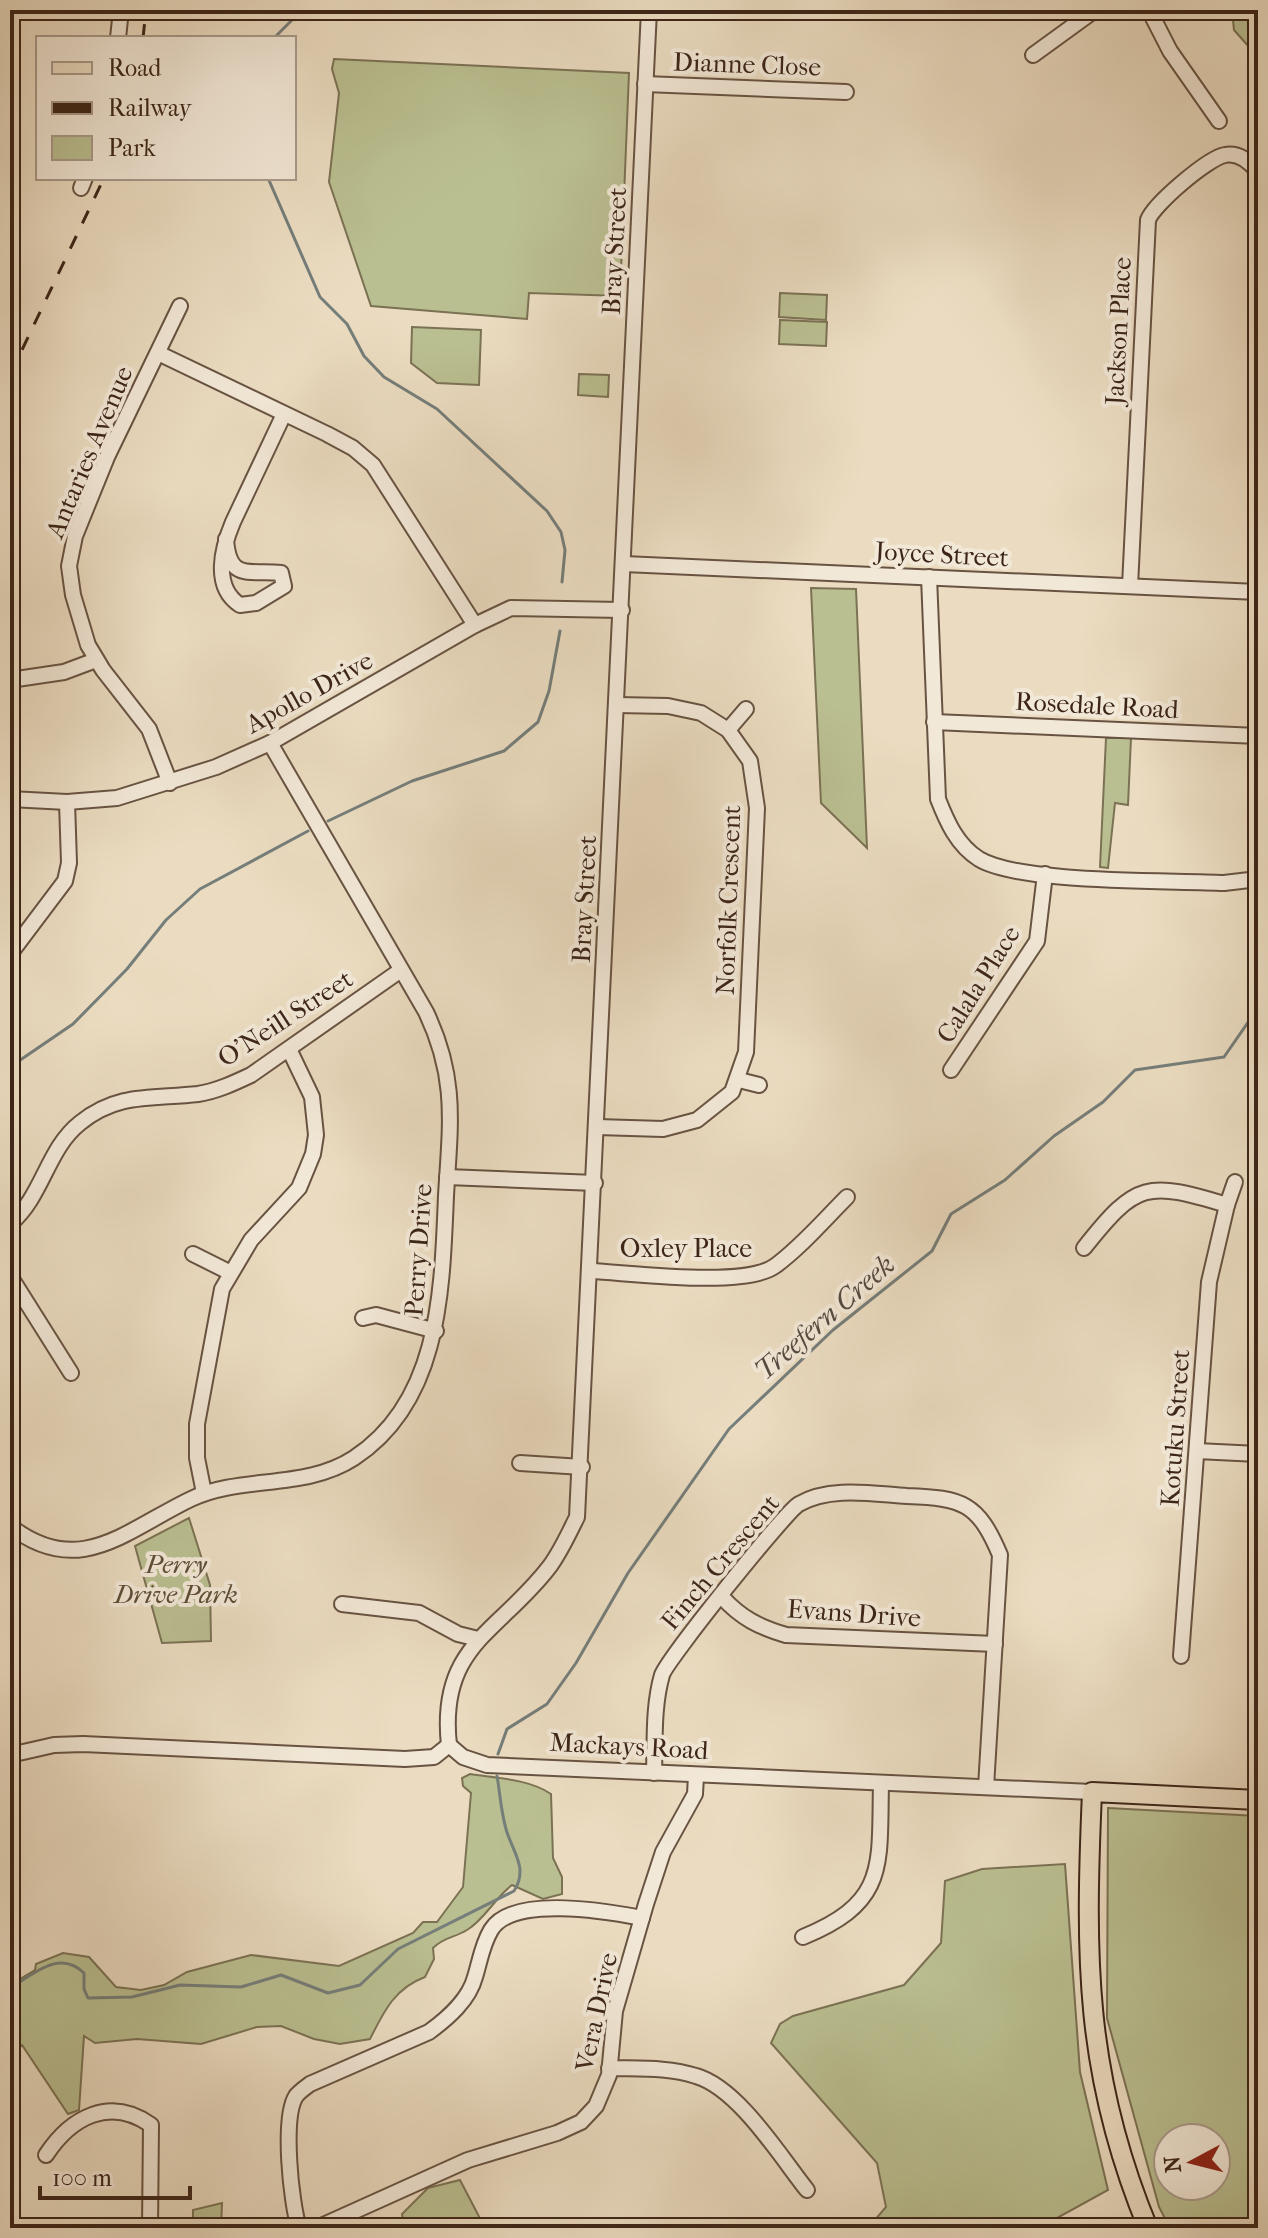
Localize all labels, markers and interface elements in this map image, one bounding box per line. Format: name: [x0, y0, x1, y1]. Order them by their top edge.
legend: [36, 36, 296, 180]
street label: Dianne Close: [672, 46, 822, 83]
text: Road: [108, 54, 162, 82]
text: Railway: [108, 94, 193, 122]
text: Park: [108, 134, 156, 162]
street label: Bray Street: [596, 186, 633, 316]
street label: Jackson Place: [1099, 256, 1138, 408]
street label: Antaries Avenue: [39, 362, 140, 544]
street label: Joyce Street: [872, 535, 1010, 574]
street label: Apollo Drive: [239, 645, 378, 741]
street label: Rosedale Road: [1014, 686, 1180, 725]
street label: Norfolk Crescent: [710, 804, 747, 995]
street label: Bray Street: [566, 834, 603, 964]
street label: Calala Place: [930, 920, 1027, 1049]
street label: O'Neill Street: [212, 963, 359, 1074]
street label: Perry Drive: [398, 1182, 439, 1317]
street label: Oxley Place: [620, 1233, 752, 1264]
water label: Treefern Creek: [748, 1248, 901, 1387]
street label: Kotuku Street: [1155, 1348, 1197, 1508]
street label: Finch Crescent: [655, 1488, 787, 1636]
park label: Perry Drive Park: [112, 1549, 238, 1610]
street label: Evans Drive: [786, 1593, 922, 1634]
street label: Mackays Road: [549, 1727, 710, 1766]
street label: Vera Drive: [569, 1950, 624, 2075]
north arrow: [1152, 2122, 1232, 2202]
scale bar: [40, 2150, 190, 2200]
text: N: [1159, 2154, 1187, 2174]
text: 100 m: [52, 2164, 112, 2192]

